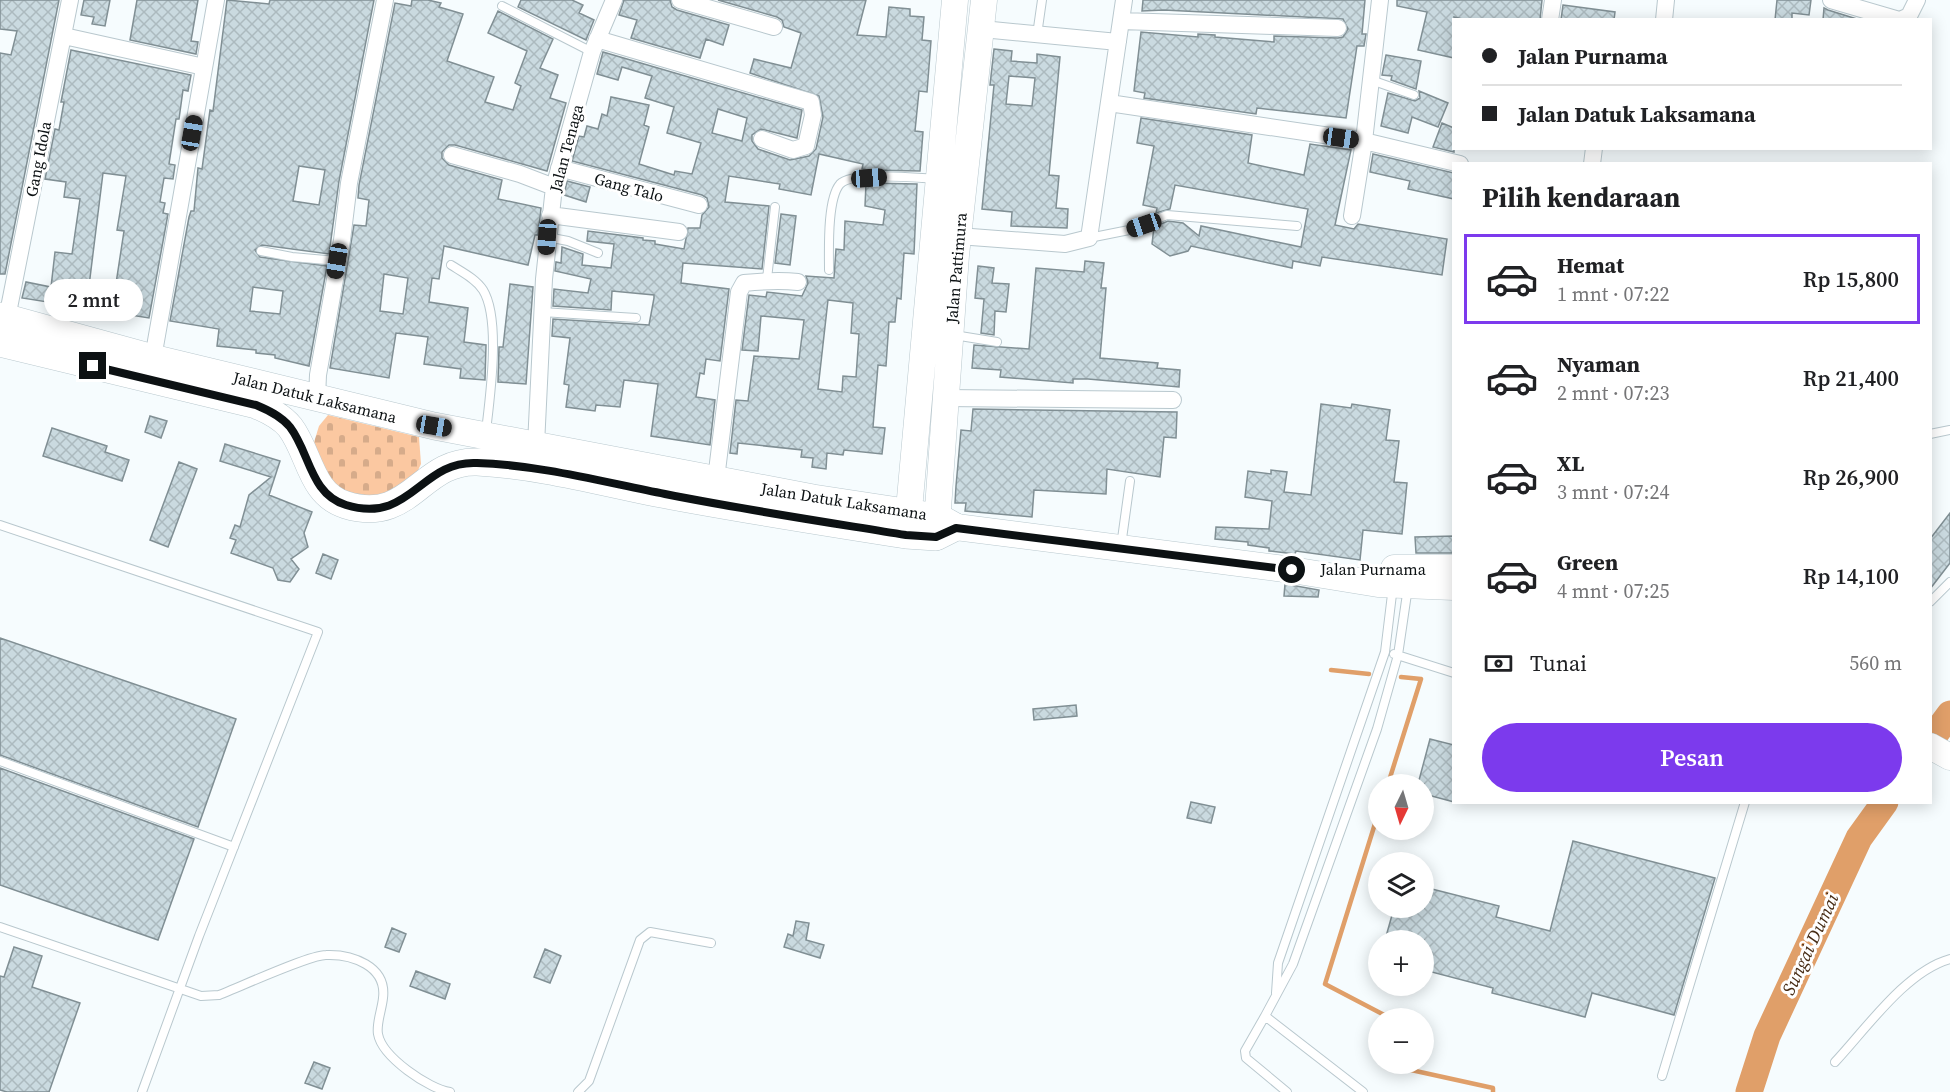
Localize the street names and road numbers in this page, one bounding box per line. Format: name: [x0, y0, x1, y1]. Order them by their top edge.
street label: Jalan Tenaga: [543, 101, 588, 195]
street label: Gang Idola: [20, 118, 56, 199]
street label: Gang Talo: [592, 167, 666, 207]
street label: Jalan Pattimura: [940, 211, 972, 325]
street label: Jalan Datuk Laksamana: [230, 366, 400, 428]
street label: Jalan Datuk Laksamana: [758, 477, 929, 525]
street label: Jalan Purnama: [1319, 558, 1427, 580]

